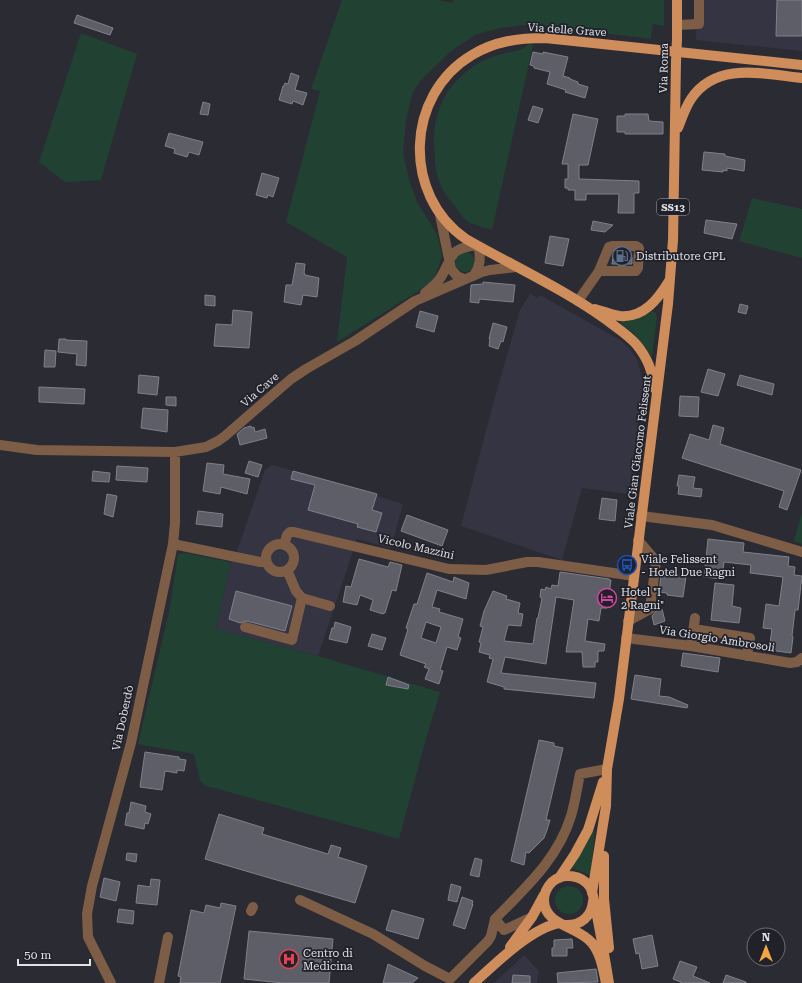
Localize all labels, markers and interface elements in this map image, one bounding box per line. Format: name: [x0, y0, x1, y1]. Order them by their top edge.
street label: Via delle Grave: [527, 21, 607, 39]
street label: Via Roma: [657, 43, 671, 93]
road number: SS13: [657, 199, 689, 215]
fuel station icon: Distributore GPL: [611, 245, 633, 267]
place label: Distributore GPL: [636, 250, 726, 263]
street label: Via Cave: [238, 370, 282, 410]
street label: Viale Gian Giacomo Felissent: [622, 375, 654, 529]
street label: Vicolo Mazzini: [377, 532, 456, 562]
place label: Viale Felissent - Hotel Due Ragni: [641, 553, 736, 579]
bus stop icon: Viale Felissent - Hotel Due Ragni: [616, 554, 638, 576]
place label: Hotel "I 2 Ragni": [621, 586, 664, 612]
hotel icon: Hotel "I 2 Ragni": [596, 587, 618, 609]
street label: Via Giorgio Ambrosoli: [658, 623, 776, 655]
street label: Via Doberdò: [110, 684, 136, 752]
north arrow: [746, 927, 786, 967]
text: N: [762, 931, 771, 944]
scale bar: [18, 941, 90, 967]
place label: Centro di Medicina: [303, 947, 353, 973]
text: 50 m: [24, 948, 51, 962]
hospital icon: Centro di Medicina: [278, 948, 300, 970]

